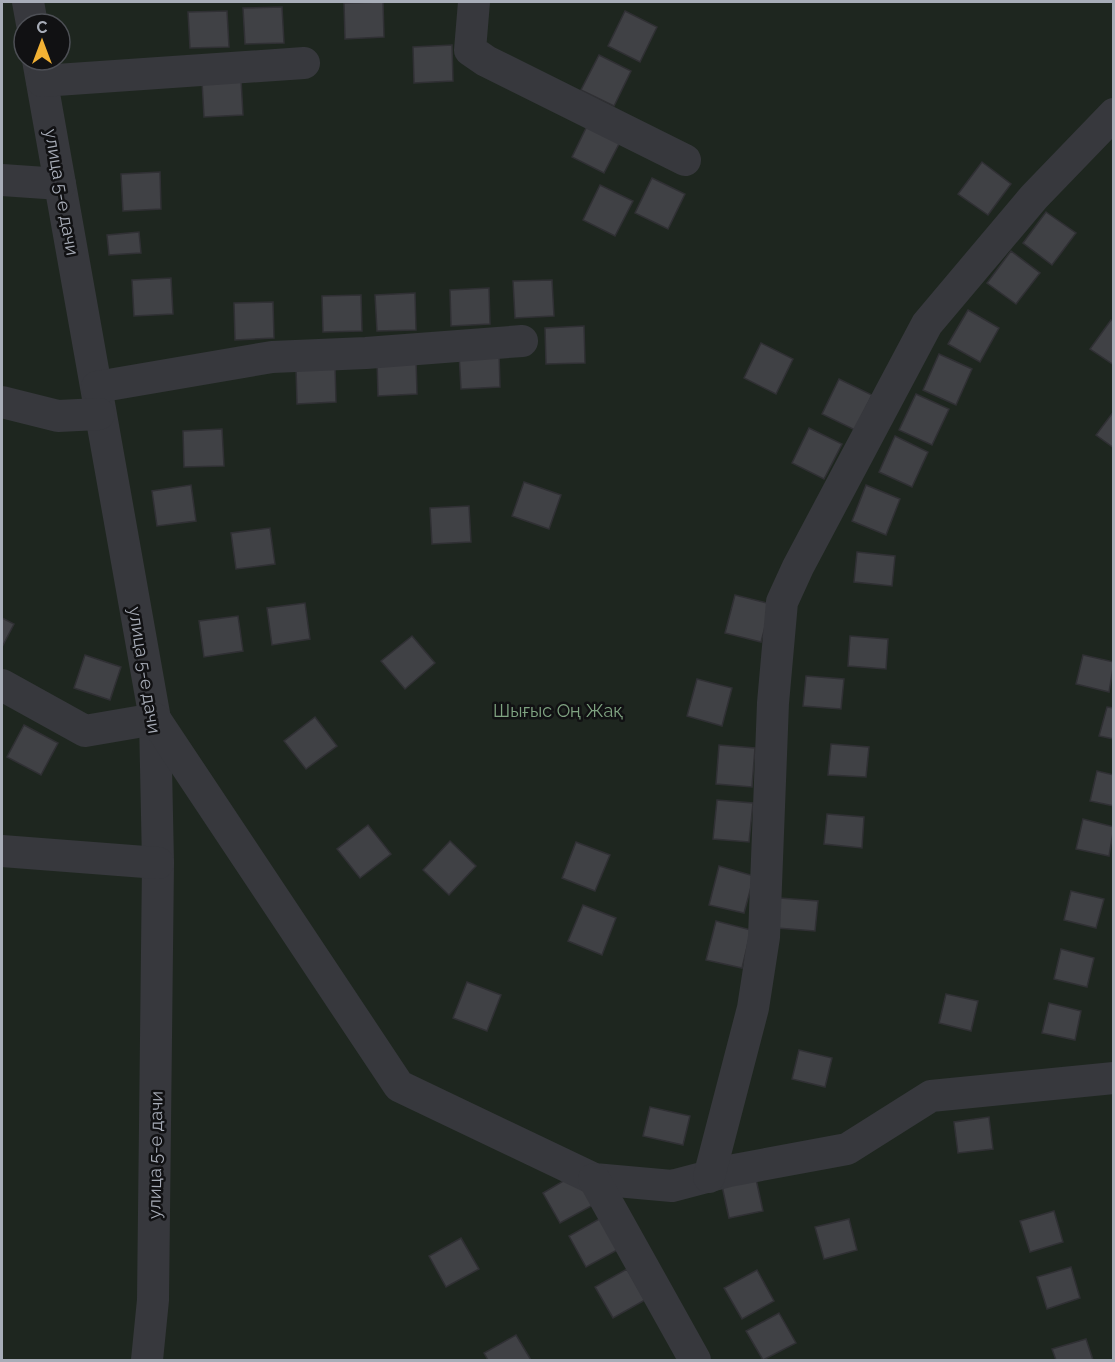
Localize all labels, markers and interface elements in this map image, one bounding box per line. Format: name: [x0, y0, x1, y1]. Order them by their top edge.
north arrow: [12, 12, 72, 72]
text: С: [37, 18, 48, 37]
street label: улица 5-е дачи: [41, 127, 83, 257]
street label: улица 5-е дачи: [125, 605, 165, 735]
park label: Шығыс Оң Жақ: [493, 700, 623, 721]
street label: улица 5-е дачи: [143, 1091, 167, 1219]

